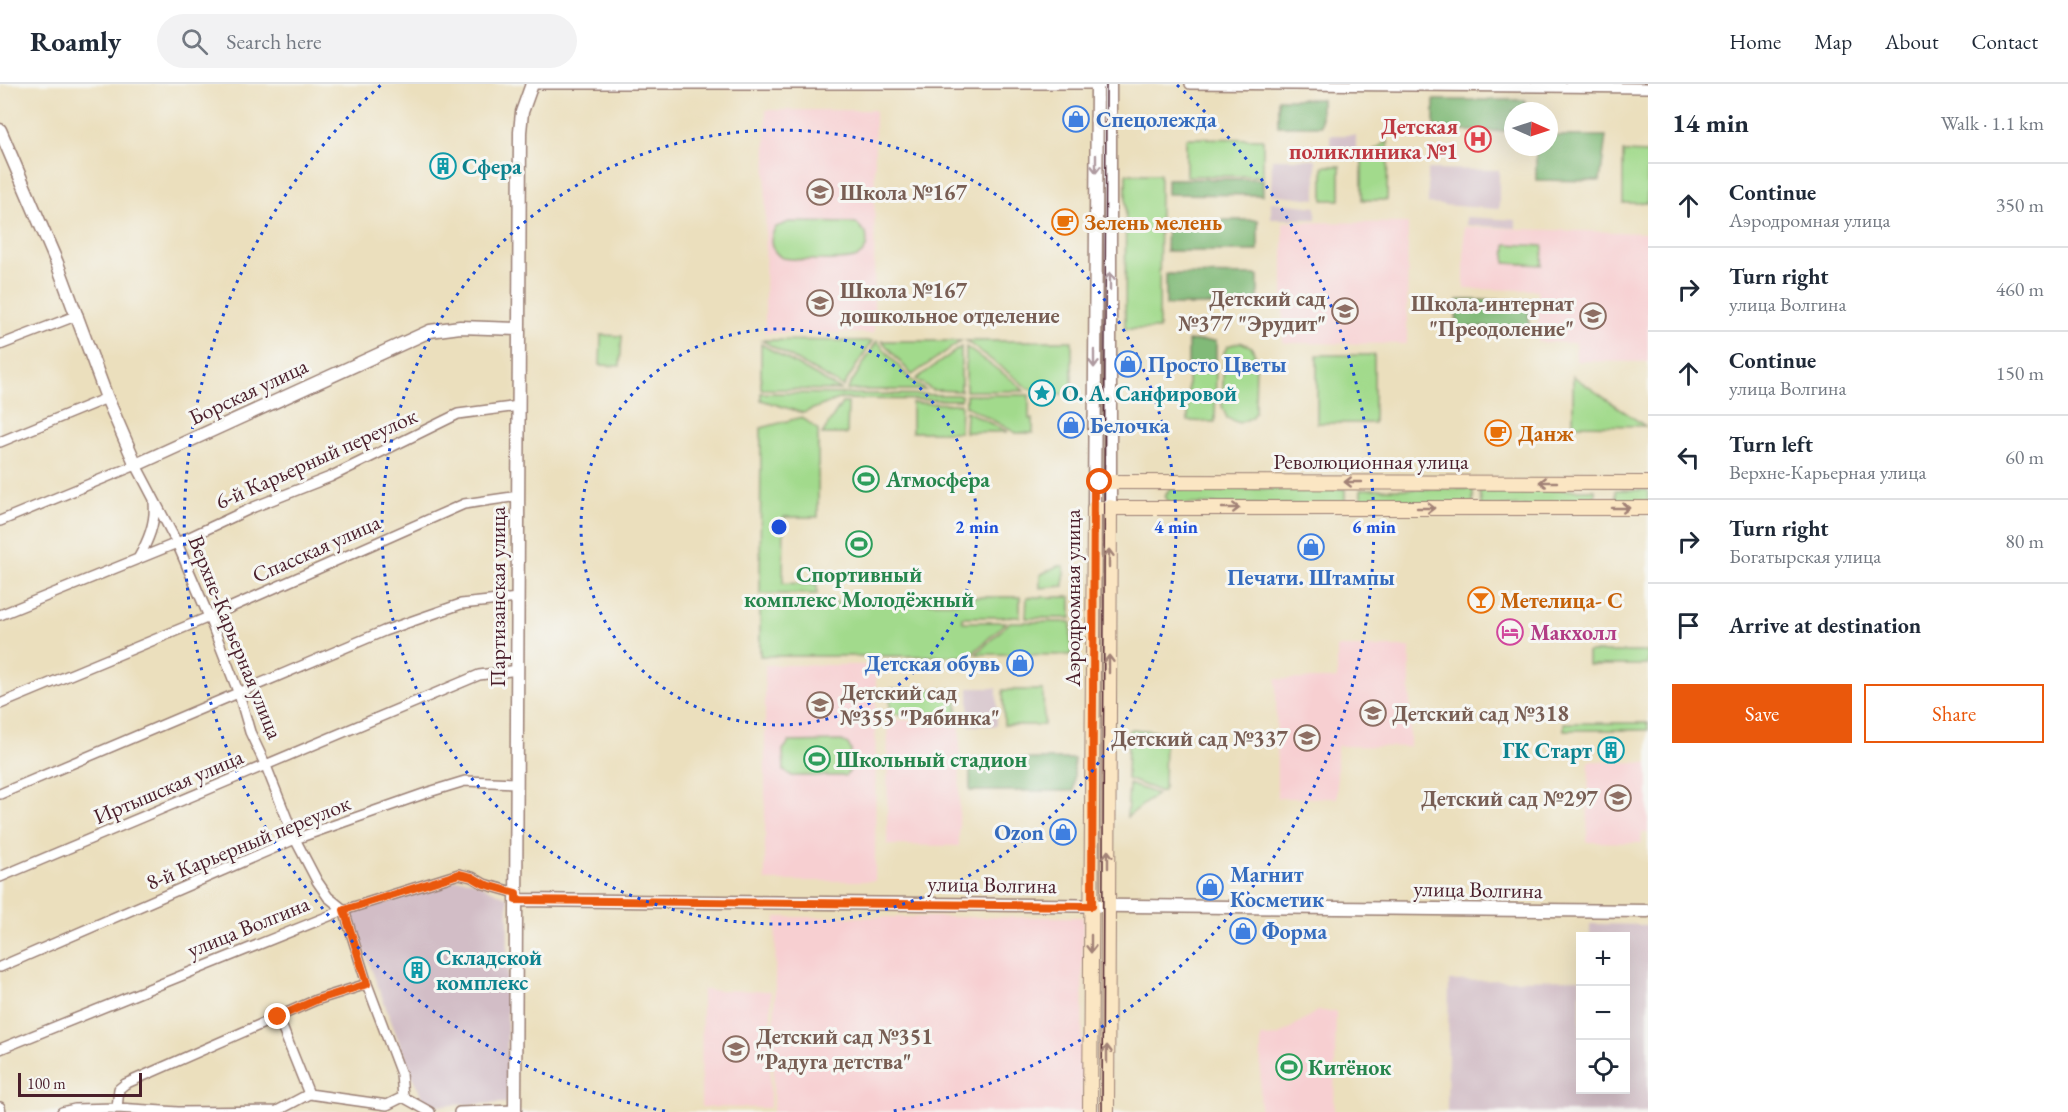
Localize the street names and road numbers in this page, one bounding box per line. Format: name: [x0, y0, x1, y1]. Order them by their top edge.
street label: Борская улица: [184, 351, 313, 432]
street label: 6-й Карьерный переулок: [211, 401, 422, 516]
street label: Революционная улица: [1273, 447, 1469, 476]
street label: Партизанская улица: [483, 506, 512, 687]
street label: Спасская улица: [248, 507, 385, 590]
street label: Аэродромная улица: [1058, 509, 1087, 688]
street label: Верхне-Карьерная улица: [181, 531, 290, 743]
street label: Иртышская улица: [89, 742, 248, 831]
street label: 8-й Карьерный переулок: [142, 788, 355, 897]
street label: улица Волгина: [927, 869, 1057, 900]
street label: улица Волгина: [1413, 874, 1543, 905]
street label: улица Волгина: [183, 889, 314, 964]

